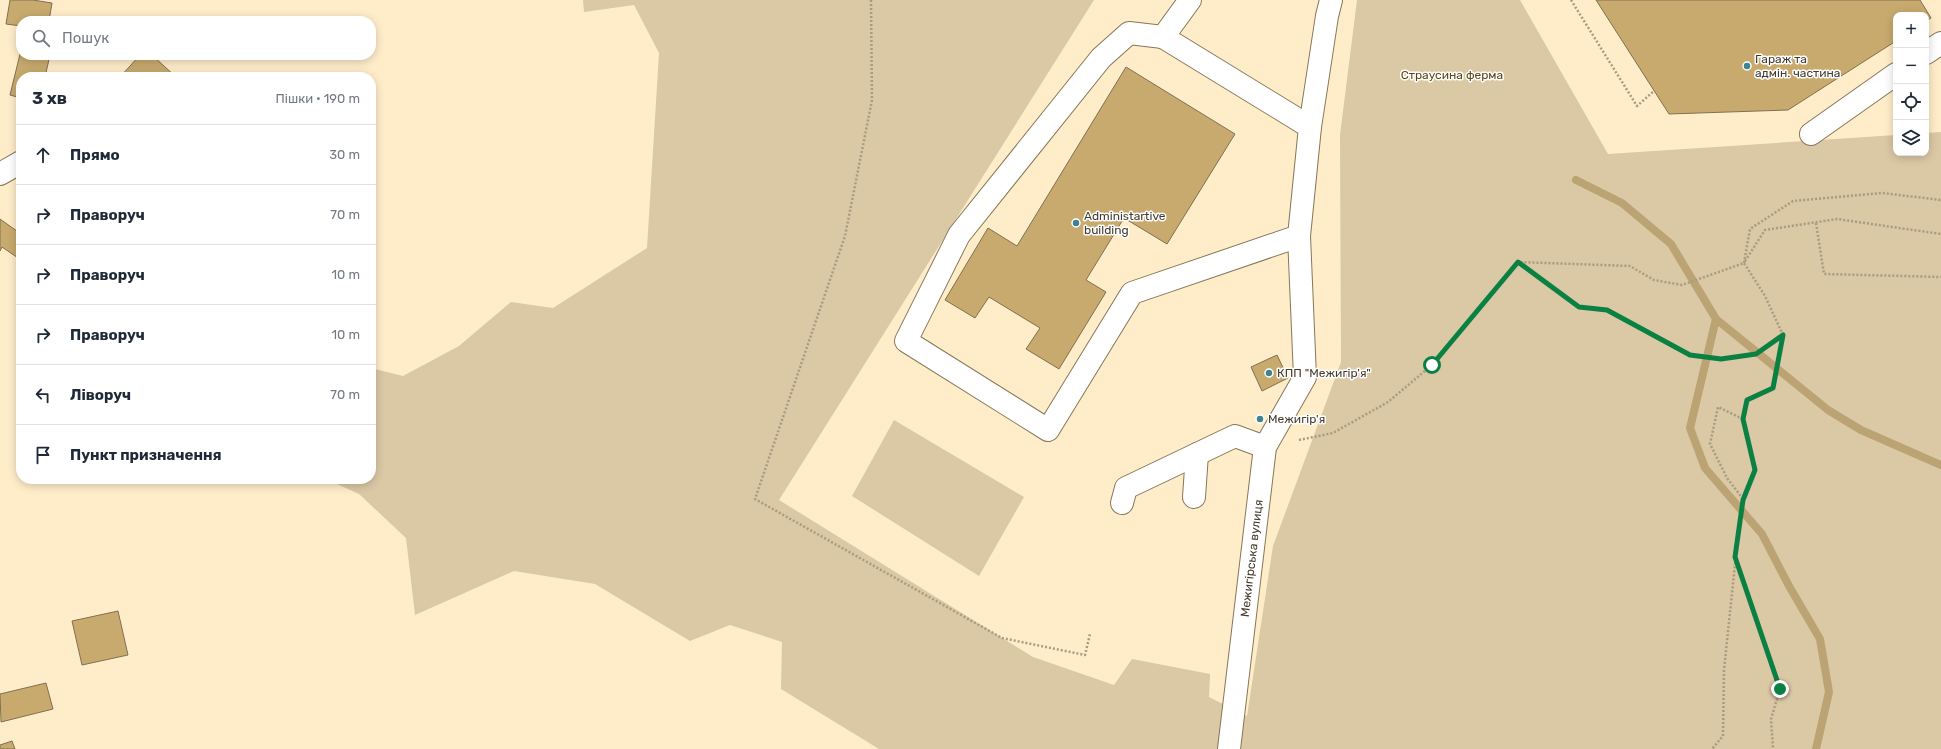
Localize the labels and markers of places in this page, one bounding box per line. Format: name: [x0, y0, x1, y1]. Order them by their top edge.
place label: Гараж та адмін. частина: [1755, 52, 1840, 80]
marker: Гараж та адмін. частина: [1742, 61, 1752, 71]
place label: Administartive building: [1084, 209, 1166, 237]
marker: Administartive building: [1071, 218, 1081, 228]
place label: КПП "Межигір'я": [1277, 366, 1371, 380]
marker: КПП "Межигір'я": [1264, 368, 1274, 378]
place label: Межигір'я: [1268, 412, 1325, 426]
marker: Межигір'я: [1255, 414, 1265, 424]

